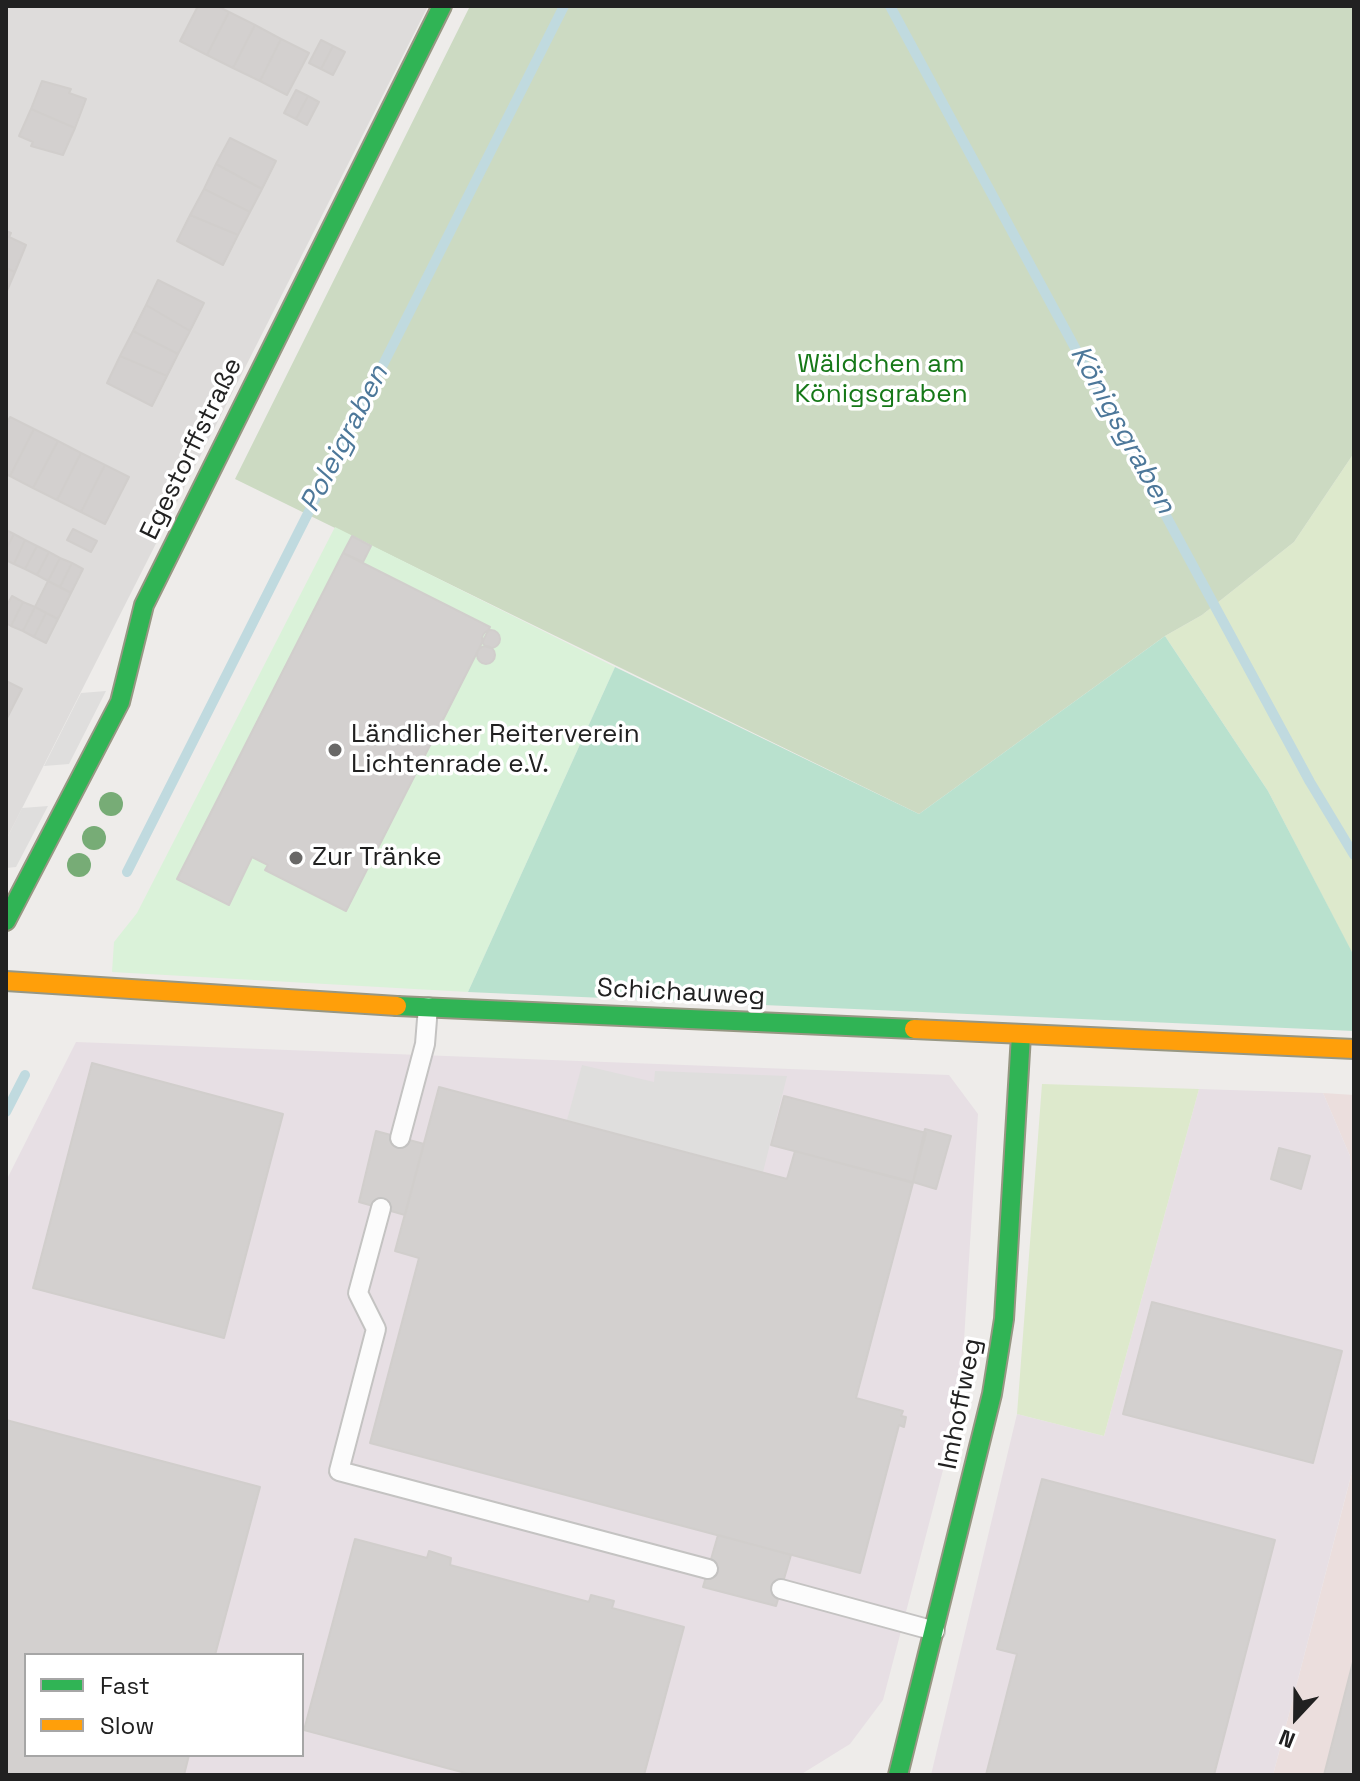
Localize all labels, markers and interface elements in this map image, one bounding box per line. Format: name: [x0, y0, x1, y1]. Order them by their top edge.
water label: Königsgraben: [1062, 340, 1182, 520]
park label: Wäldchen am Königsgraben: [794, 349, 968, 410]
street label: Egestorffstraße: [134, 353, 250, 545]
water label: Poleigraben: [294, 360, 396, 518]
place label: Ländlicher Reiterverein Lichtenrade e.V.: [351, 719, 640, 780]
marker: Ländlicher Reiterverein Lichtenrade e.V.: [326, 741, 344, 759]
place label: Zur Tränke: [312, 842, 442, 874]
marker: Zur Tränke: [287, 849, 305, 867]
street label: Schichauweg: [596, 973, 766, 1013]
street label: Imhoffweg: [933, 1336, 989, 1472]
legend: [24, 1653, 304, 1757]
text: Fast: [100, 1670, 150, 1701]
north arrow: [1256, 1677, 1336, 1757]
text: Slow: [100, 1710, 154, 1741]
text: N: [1275, 1724, 1299, 1755]

